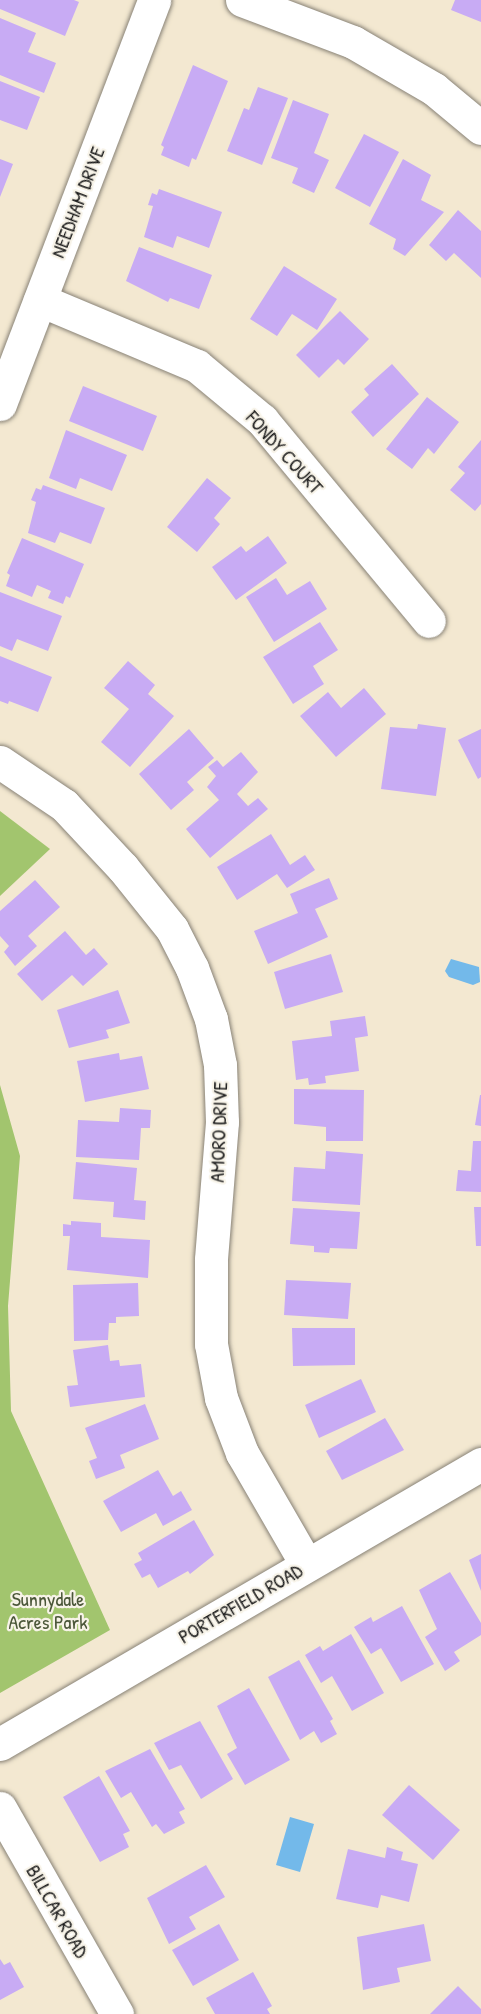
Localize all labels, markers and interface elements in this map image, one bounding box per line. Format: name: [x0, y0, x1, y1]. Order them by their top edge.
street label: NEEDHAM DRIVE: [45, 143, 109, 261]
street label: FONDY COURT: [241, 405, 329, 499]
street label: AMORO DRIVE: [204, 1081, 232, 1183]
street label: PORTERFIELD ROAD: [174, 1558, 306, 1648]
park label: Sunnydale Acres Park: [9, 1587, 87, 1634]
street label: BILLCAR ROAD: [22, 1860, 94, 1962]

